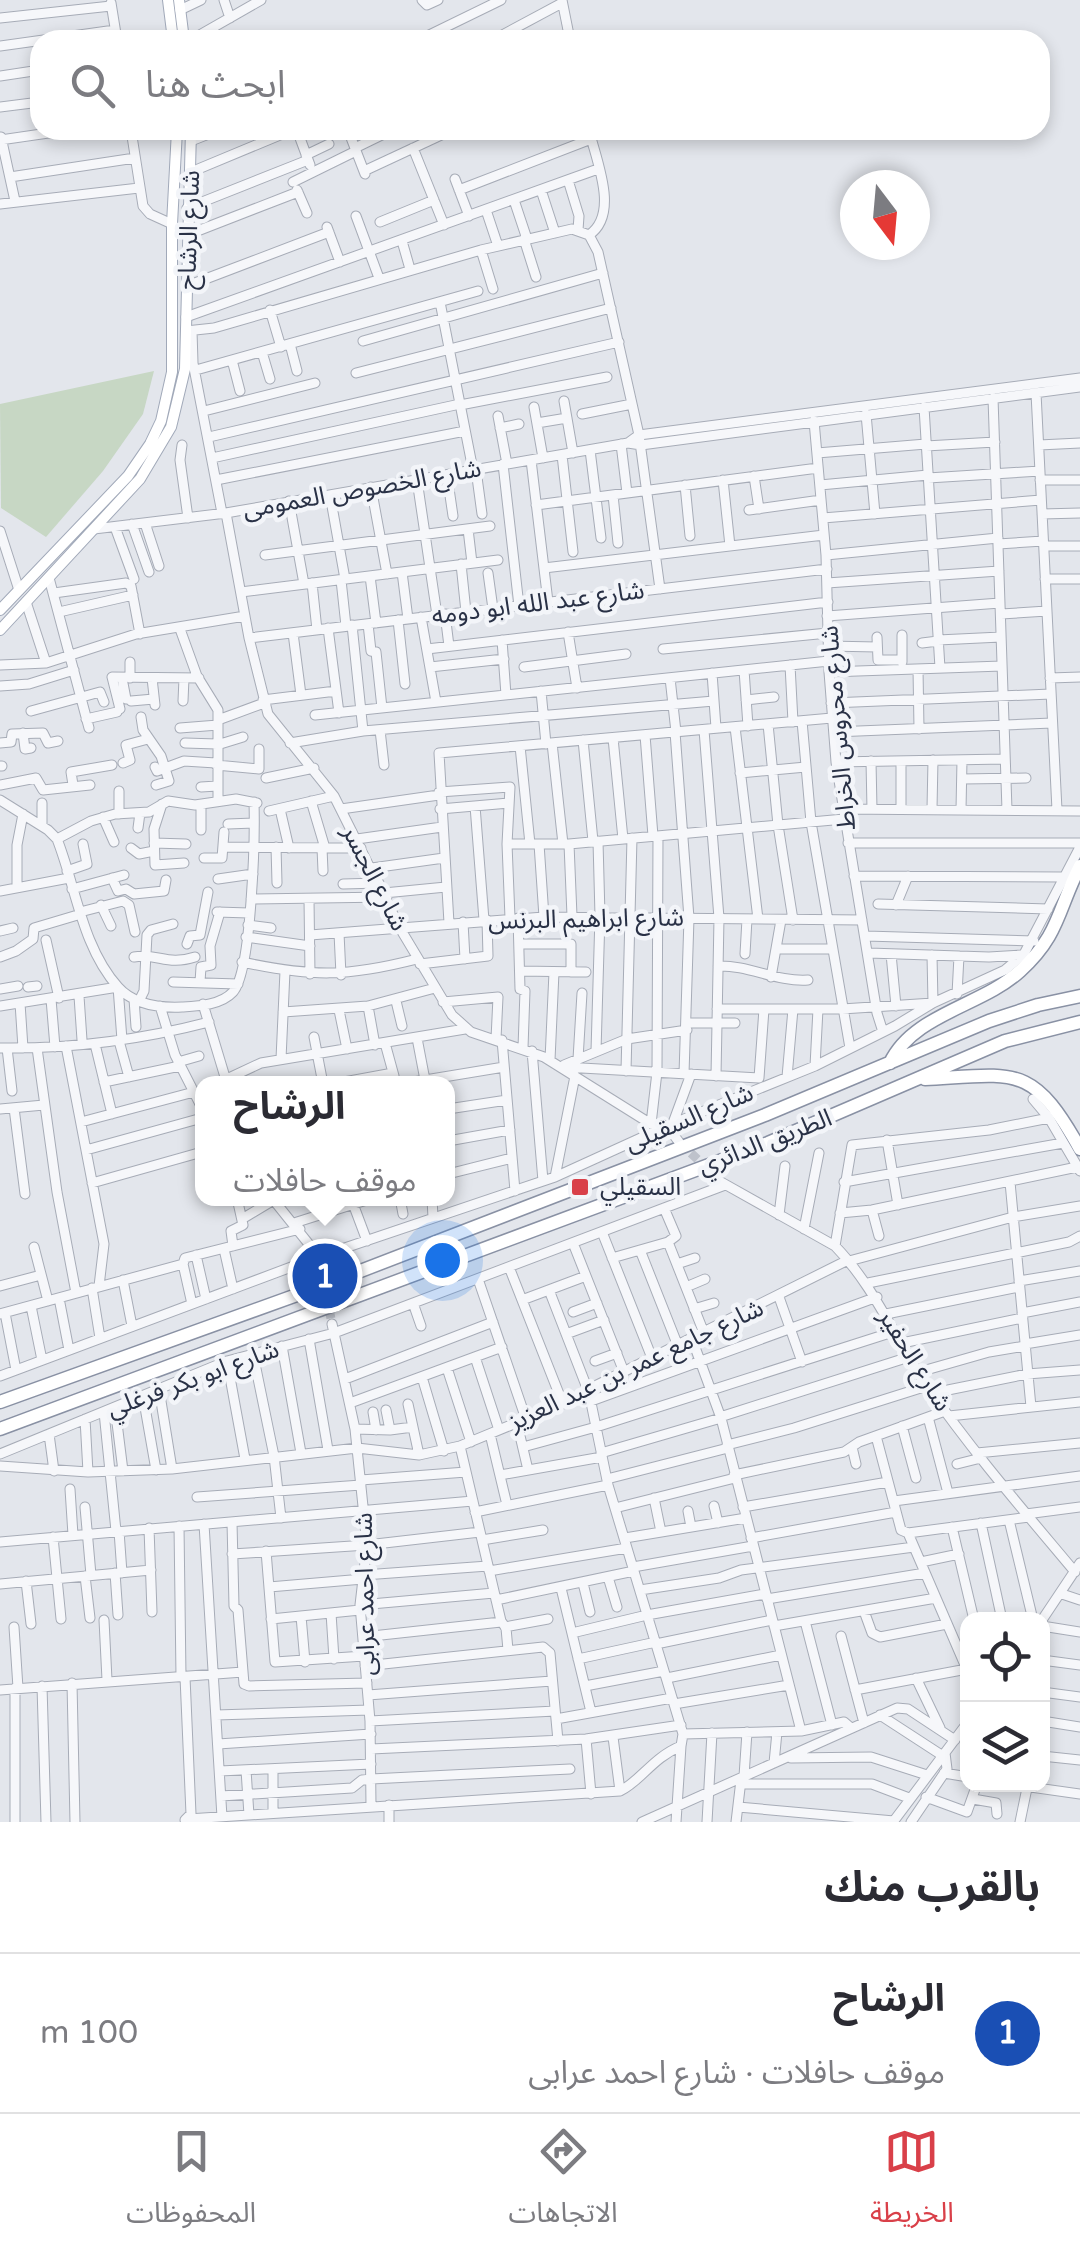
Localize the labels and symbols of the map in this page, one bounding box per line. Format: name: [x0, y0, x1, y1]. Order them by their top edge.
street label: شارع الرشاح: [172, 170, 209, 290]
north arrow: [840, 170, 930, 260]
street label: شارع الخصوص العمومى: [240, 453, 484, 528]
street label: شارع عبد الله ابو دومه: [430, 575, 646, 634]
street label: شارع محروس الخراط: [814, 624, 865, 832]
street label: شارع الجسر: [332, 819, 414, 937]
street label: شارع ابراهيم البرنس: [488, 902, 684, 940]
street label: شارع السقيلى: [620, 1078, 759, 1161]
street label: الطريق الدائري: [694, 1103, 837, 1185]
place label: السقيلي: [600, 1172, 681, 1206]
marker: السقيلي: [569, 1176, 591, 1198]
your location: [417, 1235, 468, 1286]
pin: 1: [292, 1238, 358, 1314]
street label: شارع جامع عمر بن عبد العزيز: [503, 1293, 770, 1440]
street label: شارع الحفير: [869, 1302, 958, 1418]
street label: شارع ابو بكر فرغلي: [103, 1334, 284, 1428]
street label: شارع احمد عرابى: [349, 1512, 384, 1676]

